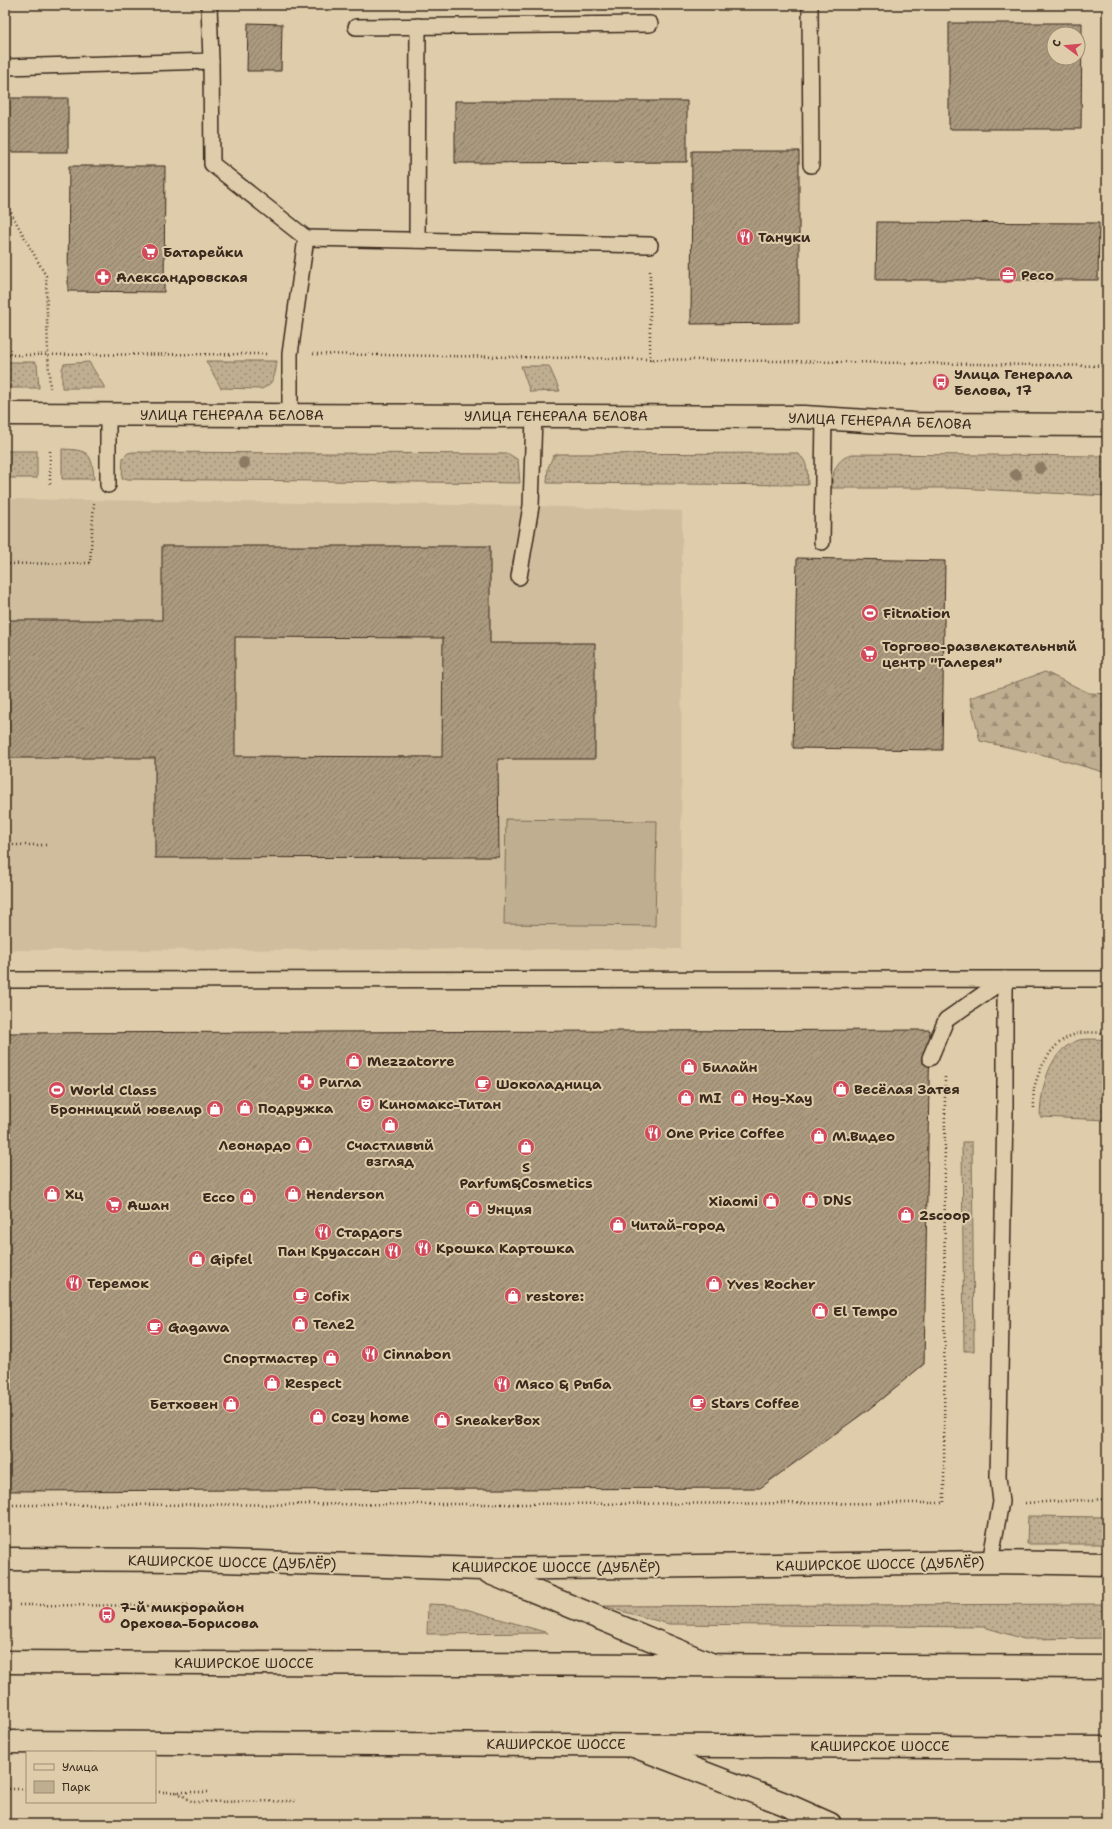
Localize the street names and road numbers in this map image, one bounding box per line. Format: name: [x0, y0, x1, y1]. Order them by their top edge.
street label: УЛИЦА ГЕНЕРАЛА БЕЛОВА: [140, 406, 324, 424]
street label: УЛИЦА ГЕНЕРАЛА БЕЛОВА: [464, 407, 648, 425]
street label: УЛИЦА ГЕНЕРАЛА БЕЛОВА: [788, 409, 972, 433]
street label: КАШИРСКОЕ ШОССЕ (ДУБЛЁР): [128, 1551, 336, 1573]
street label: КАШИРСКОЕ ШОССЕ (ДУБЛЁР): [776, 1553, 984, 1575]
street label: КАШИРСКОЕ ШОССЕ (ДУБЛЁР): [452, 1558, 660, 1576]
street label: КАШИРСКОЕ ШОССЕ: [174, 1654, 314, 1672]
street label: КАШИРСКОЕ ШОССЕ: [486, 1735, 626, 1753]
street label: КАШИРСКОЕ ШОССЕ: [810, 1737, 950, 1755]

